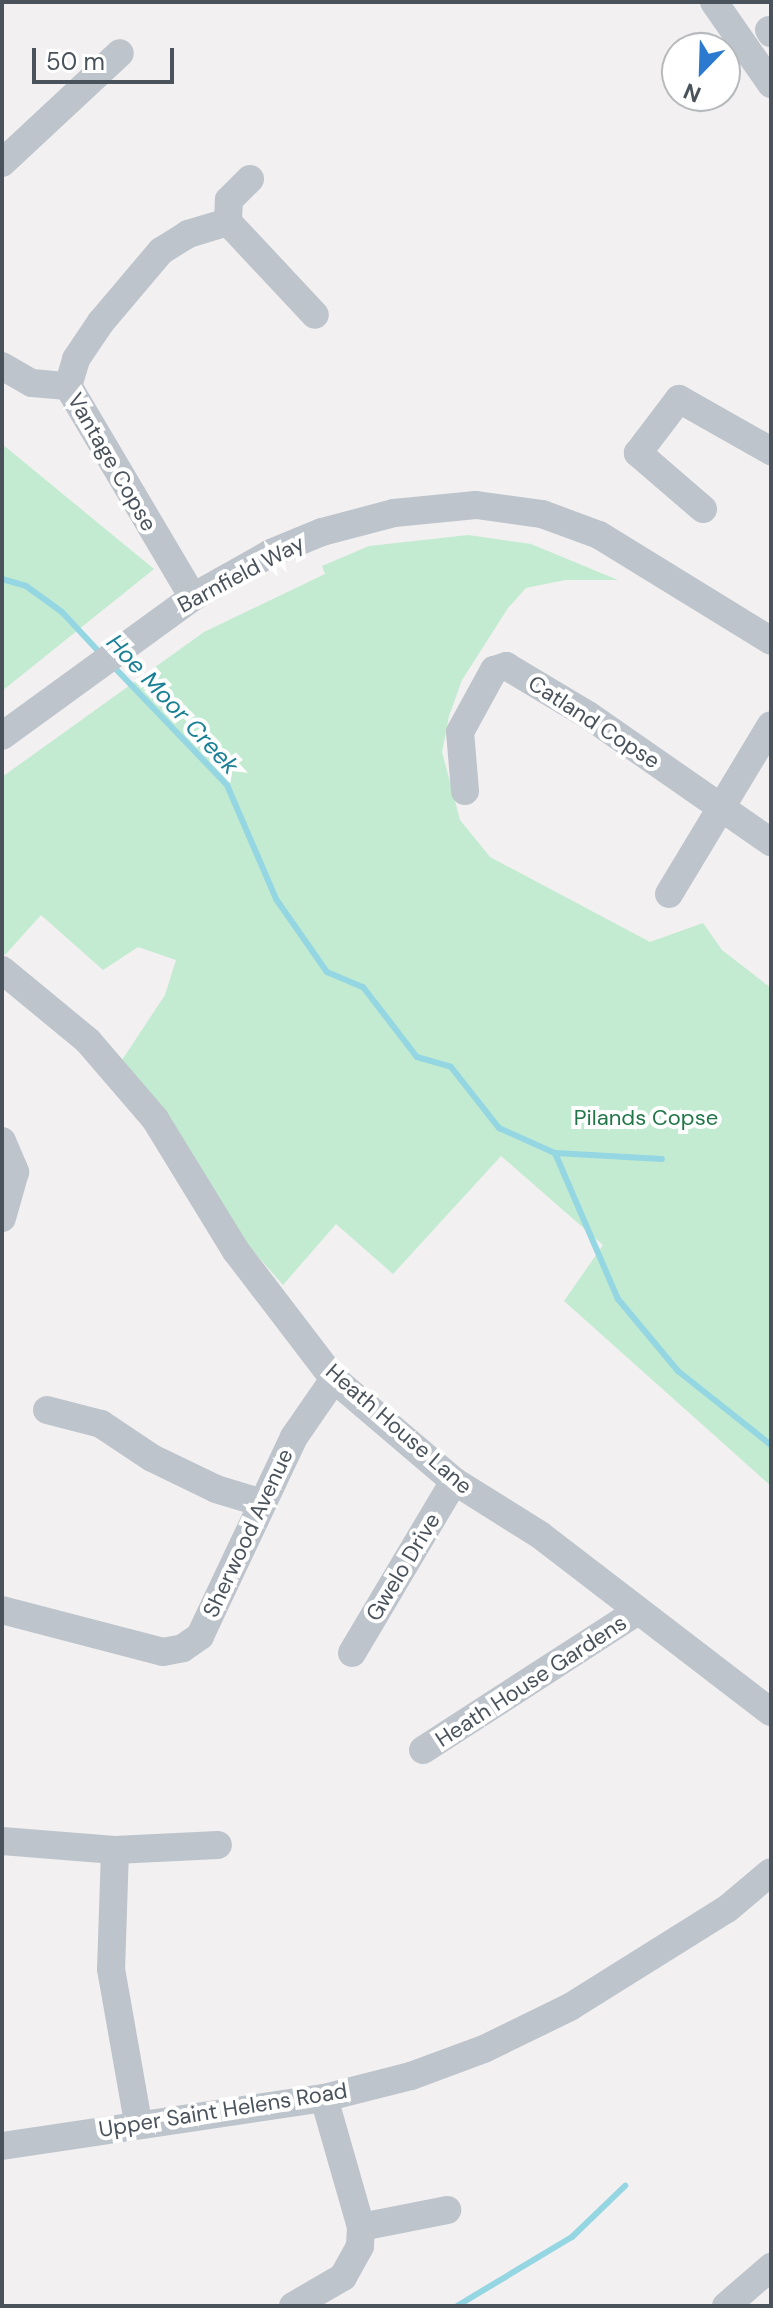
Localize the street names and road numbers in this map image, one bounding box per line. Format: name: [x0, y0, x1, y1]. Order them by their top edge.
street label: Vantage Copse: [62, 388, 162, 536]
street label: Barnfield Way: [173, 530, 309, 618]
street label: Catland Copse: [523, 670, 665, 774]
street label: Heath House Lane: [321, 1358, 477, 1500]
street label: Sherwood Avenue: [197, 1445, 299, 1621]
street label: Gwelo Drive: [360, 1508, 446, 1626]
street label: Heath House Gardens: [430, 1609, 632, 1753]
street label: Upper Saint Helens Road: [97, 2077, 349, 2143]

